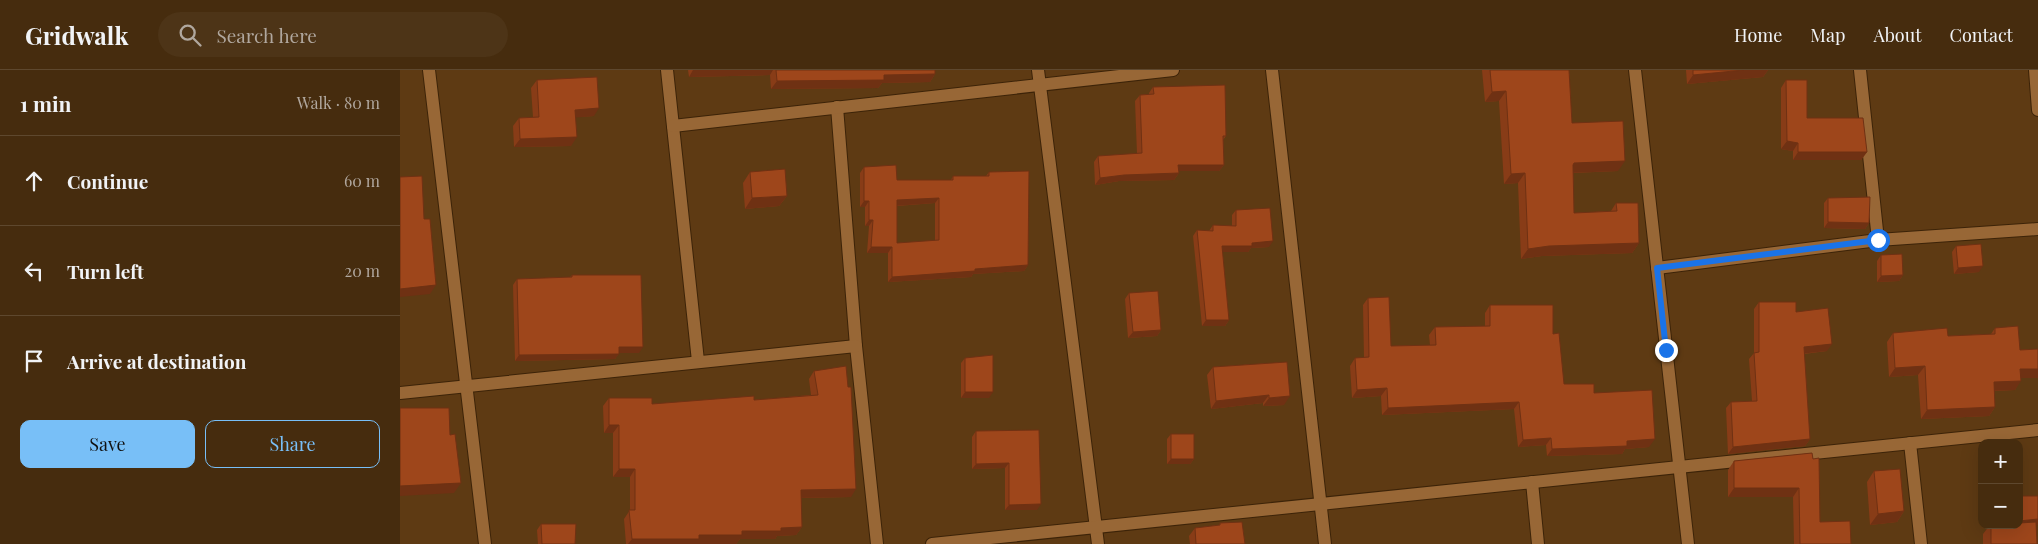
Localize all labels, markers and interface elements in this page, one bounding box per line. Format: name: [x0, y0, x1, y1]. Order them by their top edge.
search box: [158, 12, 508, 57]
text: Gridwalk: [25, 19, 128, 51]
icon: search: [176, 21, 204, 49]
text: Search here: [216, 22, 317, 48]
text: Home: [1734, 23, 1782, 47]
text: Map: [1810, 23, 1845, 47]
text: About: [1873, 23, 1922, 47]
text: Contact: [1950, 23, 2013, 47]
text: 1 min: [20, 89, 71, 117]
text: Walk · 80 m: [297, 92, 380, 113]
icon: ahead: [20, 167, 48, 195]
text: Continue: [67, 168, 148, 194]
text: 60 m: [344, 170, 380, 191]
route start: [1867, 229, 1890, 252]
icon: left: [20, 257, 48, 285]
text: Turn left: [67, 258, 144, 284]
text: 20 m: [345, 260, 380, 281]
route end: [1655, 339, 1678, 362]
icon: arrive: [20, 347, 48, 375]
text: Arrive at destination: [67, 348, 247, 374]
button: Save: [20, 420, 195, 468]
button: Share: [205, 420, 380, 468]
map controls: [1978, 439, 2023, 529]
button: +: [1978, 439, 2023, 484]
button: −: [1978, 484, 2023, 529]

